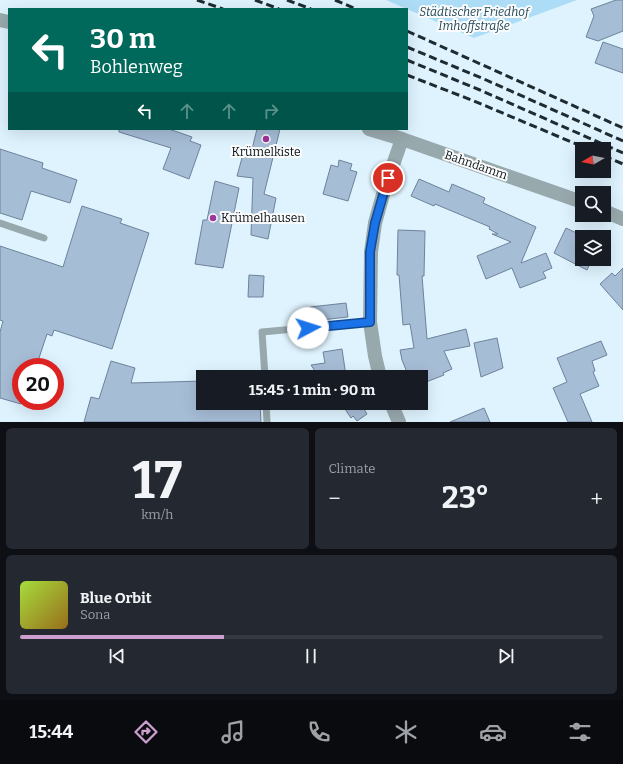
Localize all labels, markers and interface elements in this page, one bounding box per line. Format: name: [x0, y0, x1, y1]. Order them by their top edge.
park label: Städtischer Friedhof Imhoffstraße: [419, 5, 531, 33]
text: 30 m: [90, 22, 156, 55]
icon: left: [24, 24, 76, 76]
text: Bohlenweg: [90, 56, 183, 78]
icon: left: [134, 100, 156, 122]
icon: ahead: [176, 100, 198, 122]
icon: ahead: [218, 100, 240, 122]
icon: right: [260, 100, 282, 122]
marker: Krümelkiste: [261, 134, 271, 144]
north arrow: [575, 142, 611, 178]
map controls: [575, 142, 611, 266]
place label: Krümelkiste: [231, 145, 301, 159]
street label: Bahndamm: [443, 148, 510, 182]
pin: [371, 161, 405, 195]
icon: arrive: [377, 167, 399, 189]
button: search: [575, 186, 611, 222]
place label: Krümelhausen: [221, 211, 305, 225]
marker: Krümelhausen: [208, 213, 218, 223]
button: layers: [575, 230, 611, 266]
position arrow: [287, 307, 329, 349]
speed limit sign: 20: [12, 358, 64, 410]
text: 15:45 · 1 min · 90 m: [249, 381, 375, 399]
text: 17: [132, 449, 182, 512]
text: Climate: [329, 461, 375, 476]
text: 23°: [442, 480, 489, 516]
text: −: [329, 485, 341, 512]
text: +: [590, 485, 603, 512]
text: km/h: [141, 507, 173, 522]
text: Blue Orbit: [80, 589, 152, 607]
text: Sona: [80, 607, 110, 622]
icon: previous: [106, 645, 128, 667]
icon: pause: [300, 645, 322, 667]
icon: next: [495, 645, 517, 667]
icon: directions: [132, 718, 160, 746]
icon: music: [219, 718, 247, 746]
icon: phone: [305, 718, 333, 746]
icon: climate: [392, 718, 420, 746]
icon: car: [479, 718, 507, 746]
icon: filters: [566, 718, 594, 746]
text: 15:44: [29, 721, 73, 743]

